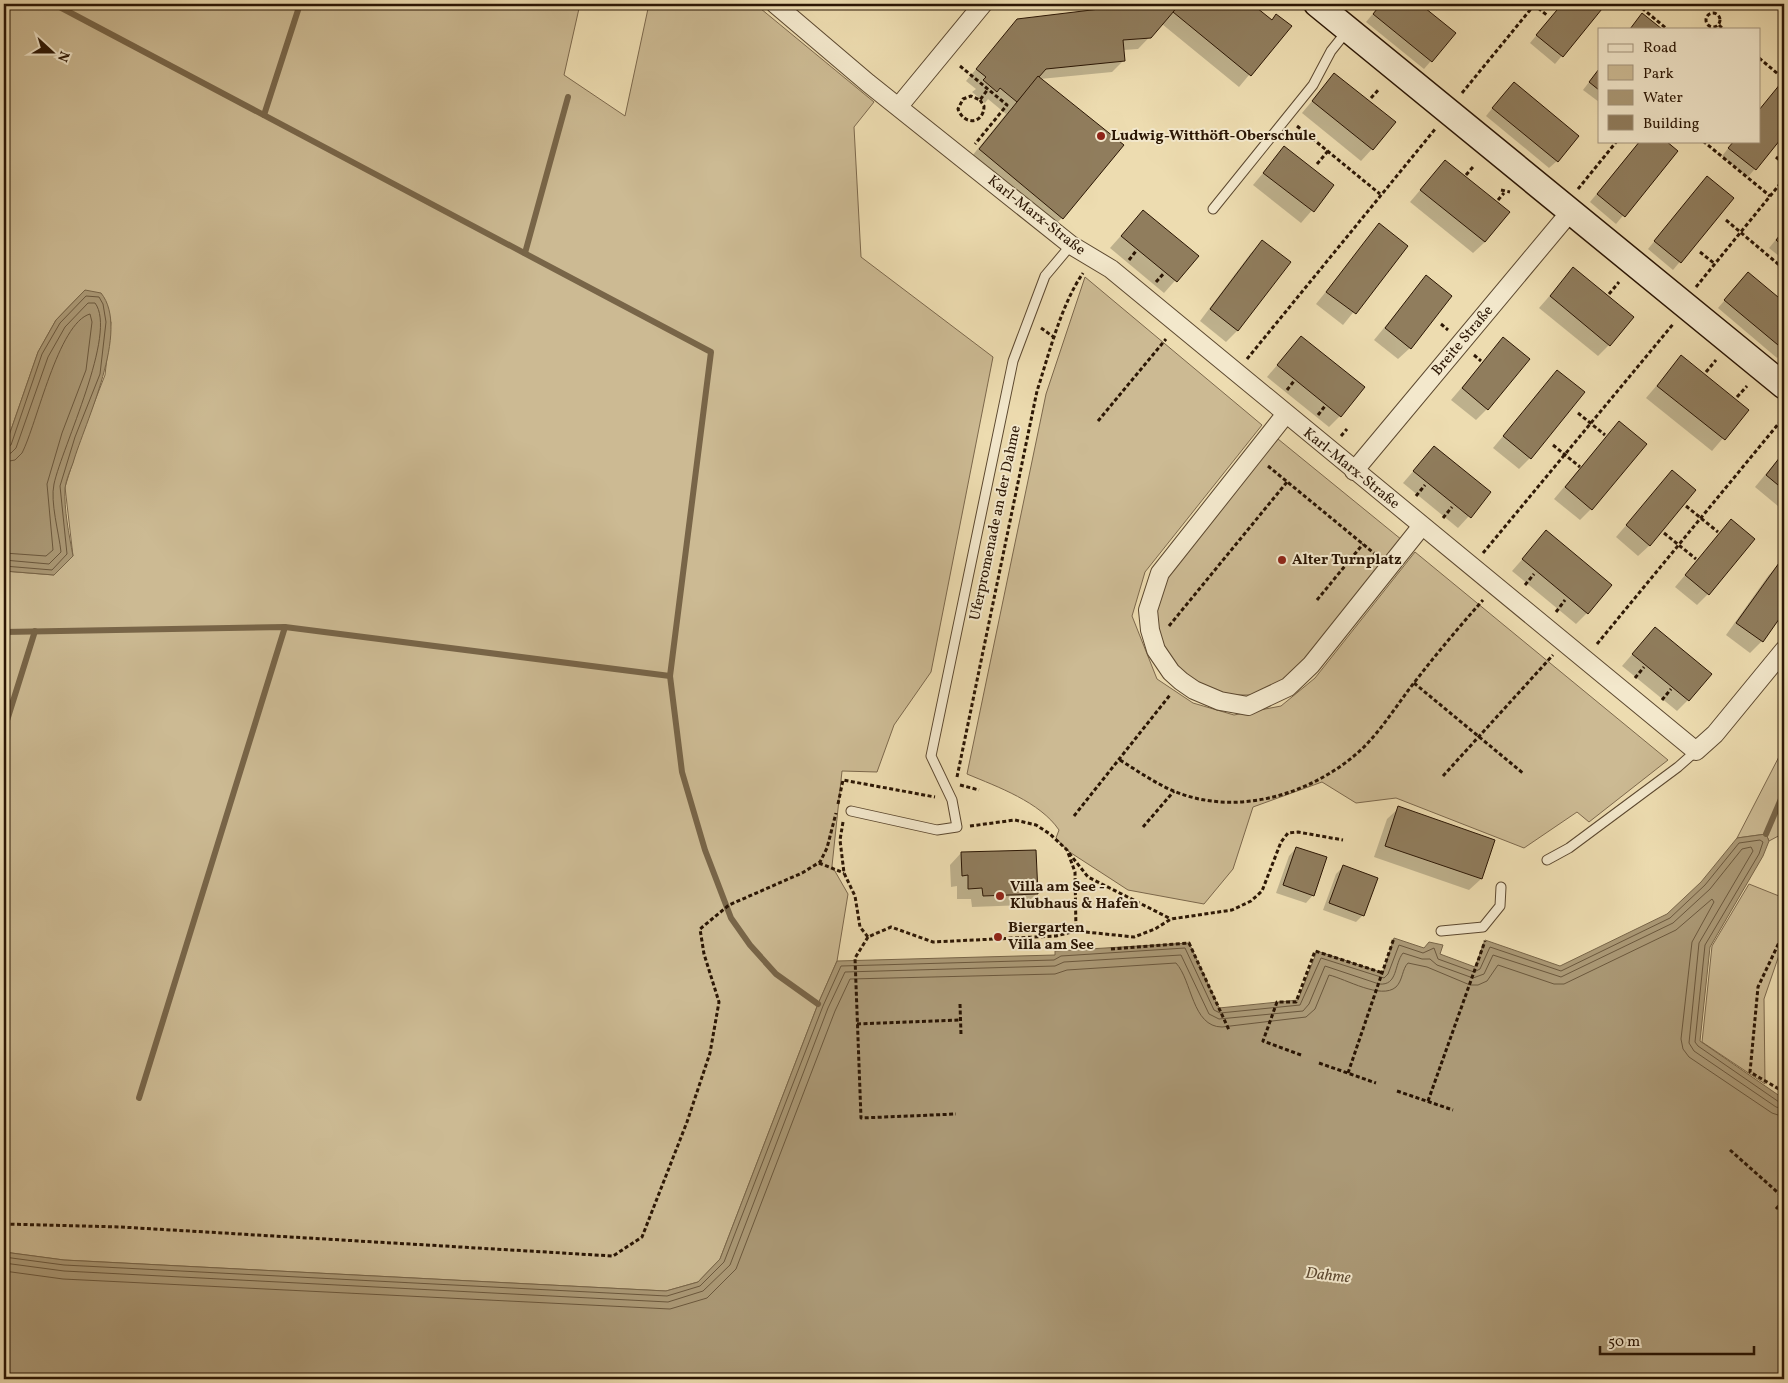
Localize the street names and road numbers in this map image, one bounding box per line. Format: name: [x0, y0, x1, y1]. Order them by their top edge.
street label: Karl-Marx-Straße: [983, 171, 1089, 261]
street label: Breite Straße: [1427, 301, 1499, 381]
street label: Karl-Marx-Straße: [1298, 423, 1404, 515]
street label: Uferpromenade an der Dahme: [965, 424, 1027, 622]

